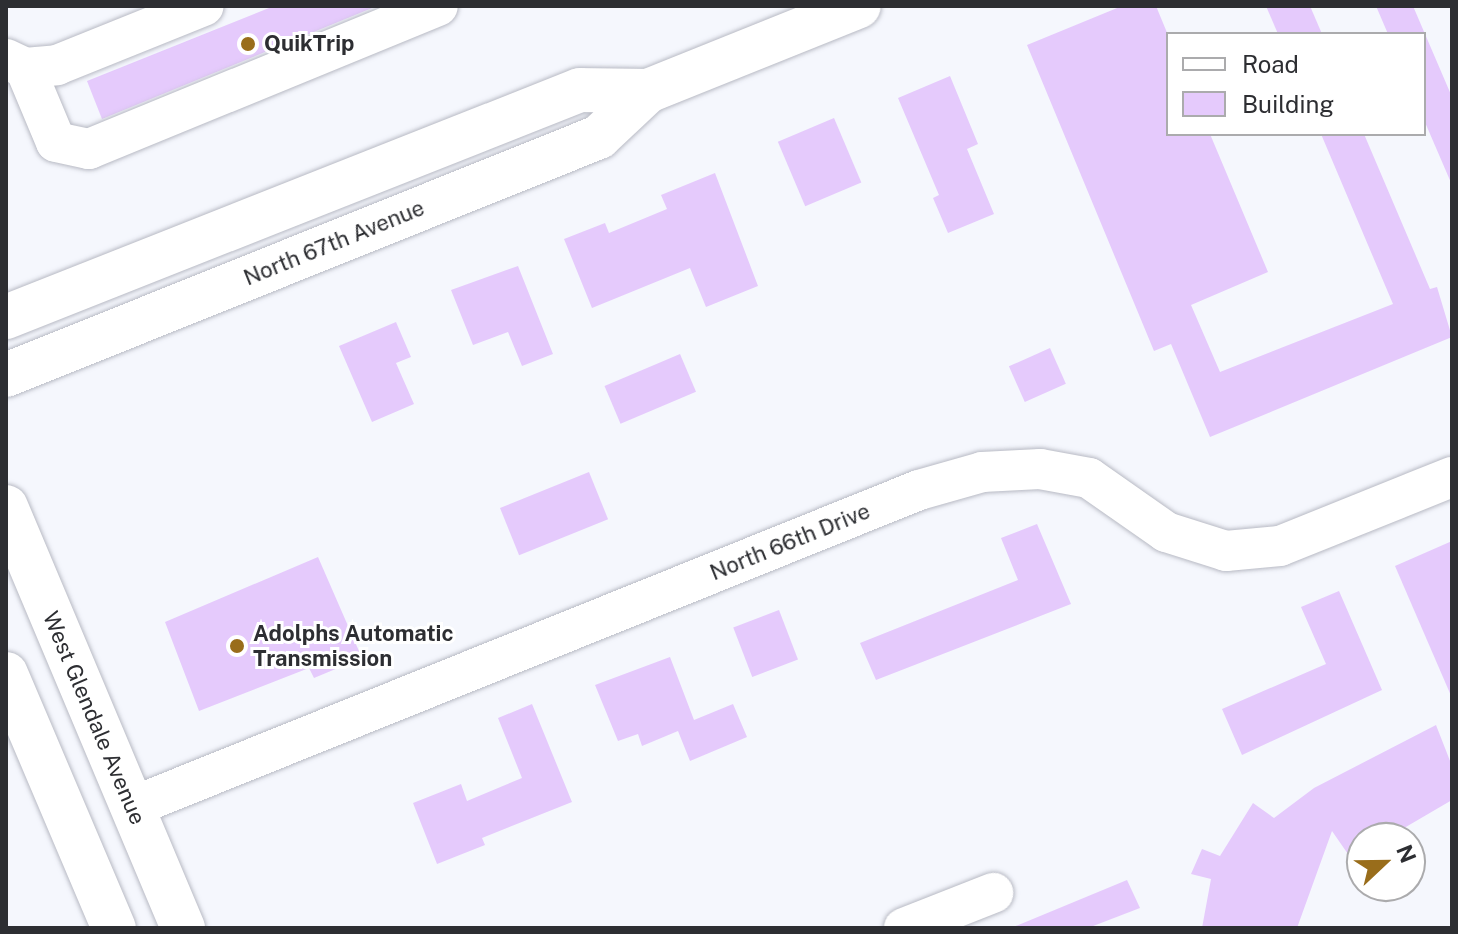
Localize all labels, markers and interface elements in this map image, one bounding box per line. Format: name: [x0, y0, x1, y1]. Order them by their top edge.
place label: QuikTrip: [264, 31, 354, 57]
legend: [1166, 32, 1426, 136]
marker: QuikTrip: [239, 35, 257, 53]
text: Road: [1242, 50, 1299, 78]
text: Building: [1242, 90, 1334, 118]
street label: North 67th Avenue: [240, 195, 428, 291]
street label: North 66th Drive: [706, 498, 874, 586]
street label: West Glendale Avenue: [37, 607, 151, 829]
place label: Adolphs Automatic Transmission: [253, 620, 454, 672]
marker: Adolphs Automatic Transmission: [228, 637, 246, 655]
north arrow: [1346, 822, 1426, 902]
text: N: [1391, 841, 1422, 867]

